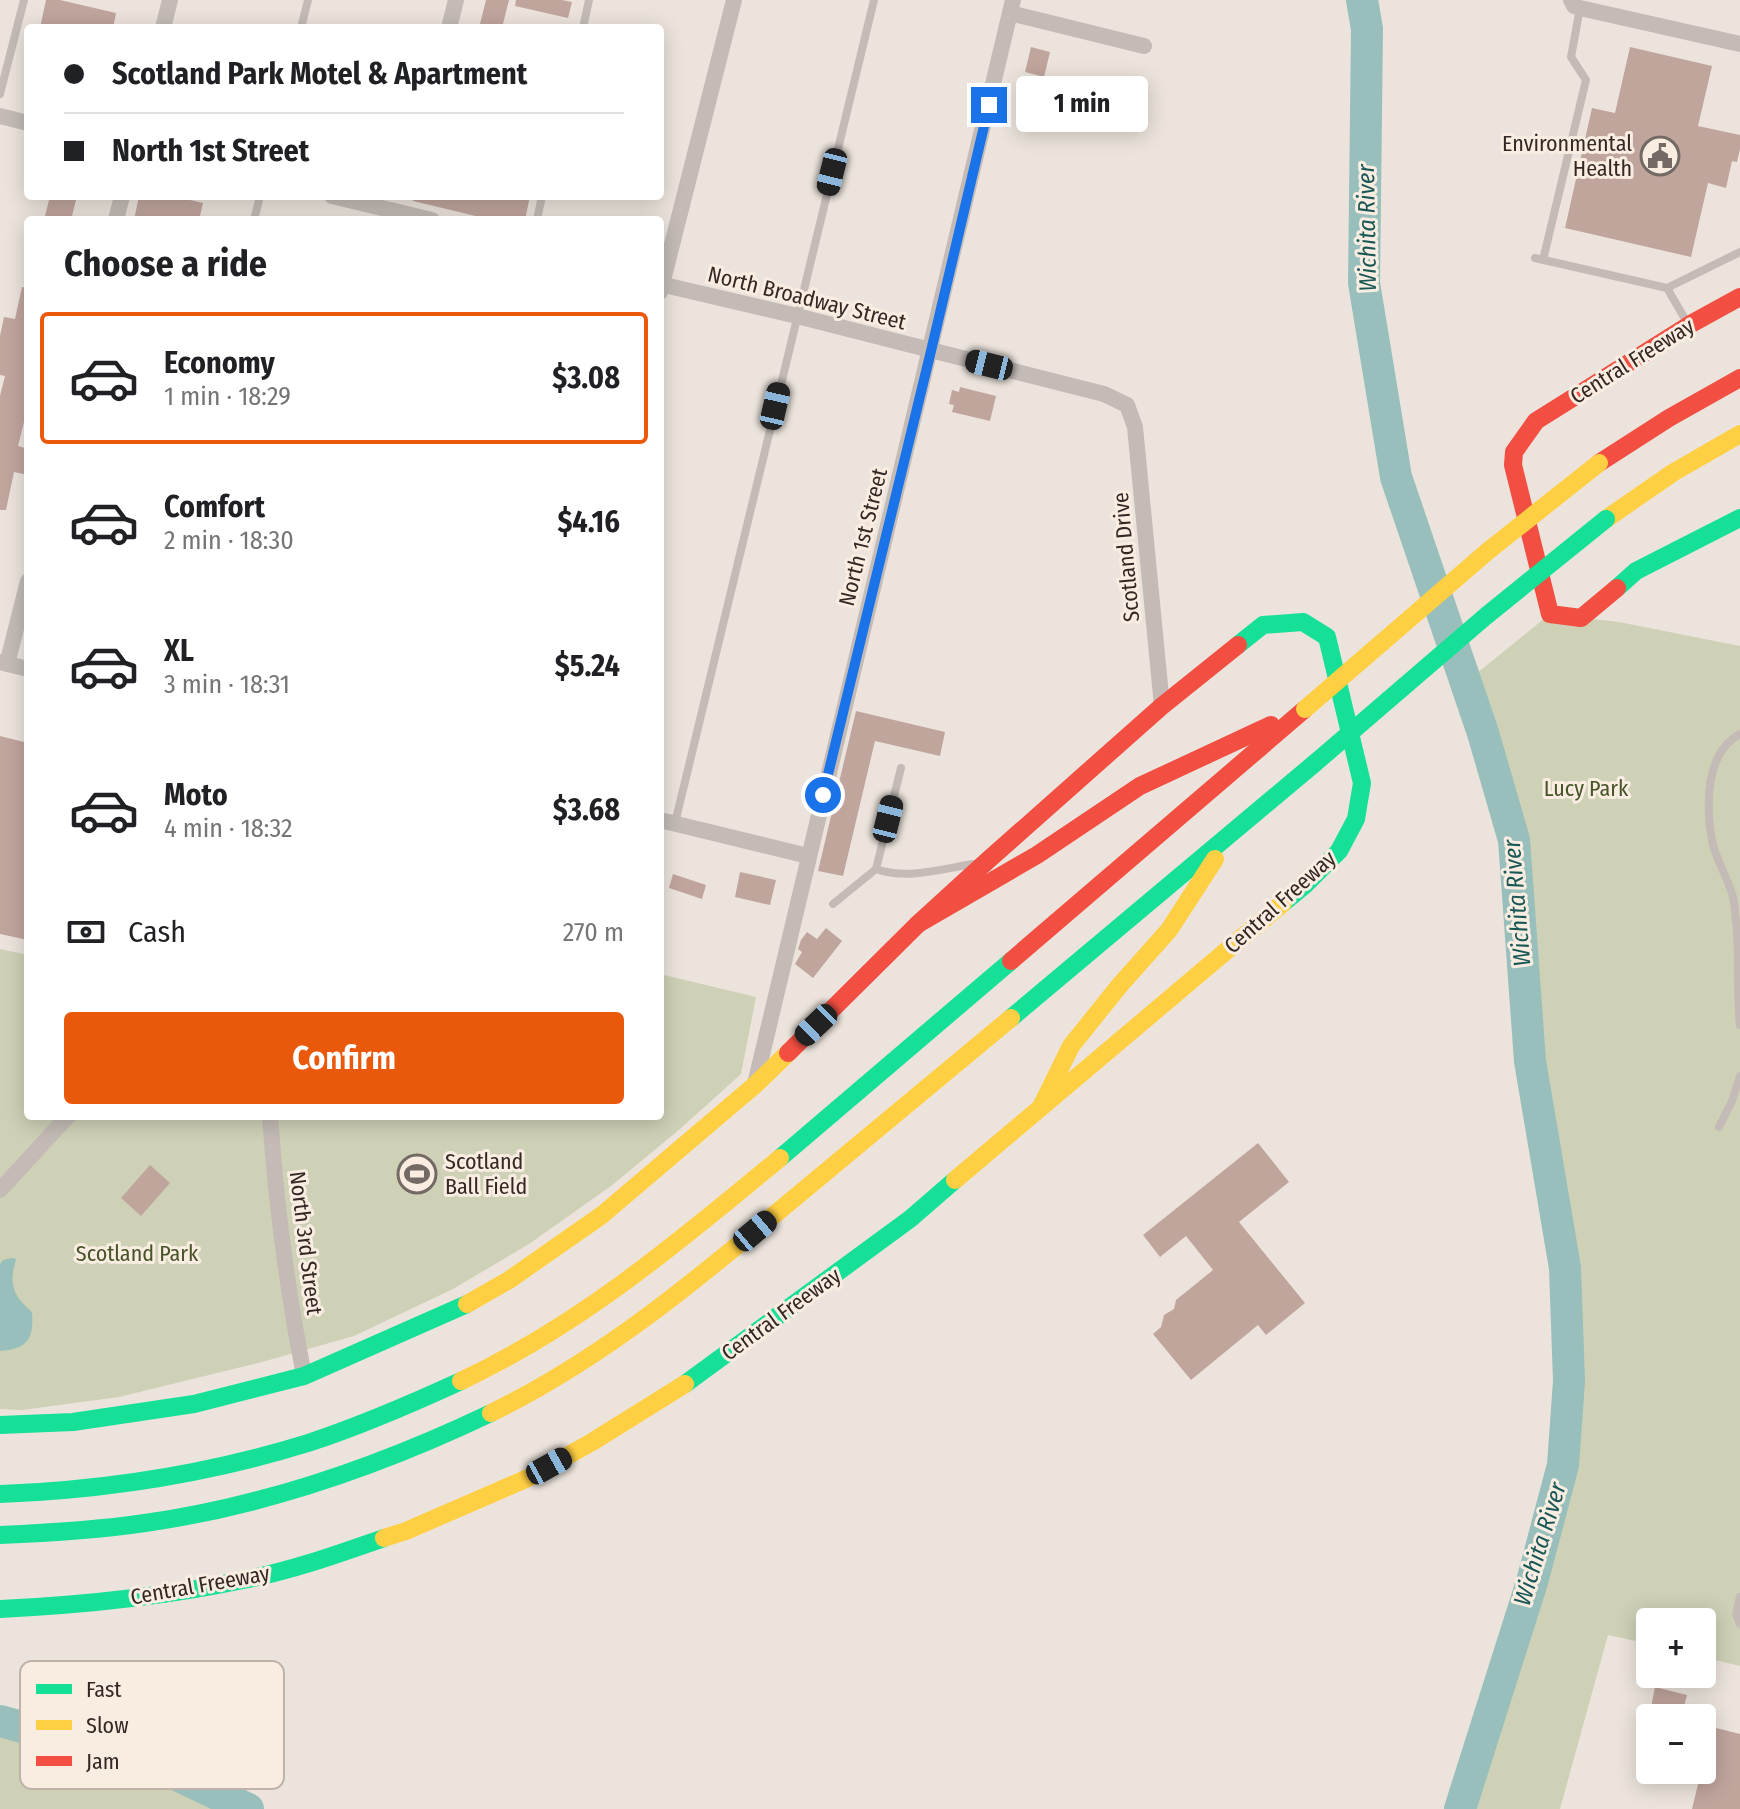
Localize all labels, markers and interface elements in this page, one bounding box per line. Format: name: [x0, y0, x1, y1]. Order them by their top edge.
text: Scotland Park Motel & Apartment: [112, 56, 527, 92]
callout: 1 min: [1017, 77, 1149, 133]
route end: [971, 87, 1007, 123]
text: 1 min: [1054, 88, 1110, 119]
place label: Environmental Health: [1502, 130, 1632, 182]
text: North 1st Street: [112, 133, 309, 169]
public building icon: Environmental Health: [1639, 135, 1681, 177]
car: [815, 146, 849, 198]
water label: Wichita River: [1352, 163, 1382, 292]
text: Choose a ride: [64, 242, 267, 286]
street label: North Broadway Street: [705, 260, 910, 336]
street label: Central Freeway: [1565, 312, 1699, 410]
icon: car: [68, 342, 140, 414]
text: Economy: [164, 345, 275, 381]
car: [963, 348, 1015, 382]
text: $3.08: [552, 360, 620, 396]
car: [758, 380, 792, 432]
text: 1 min · 18:29: [164, 381, 291, 412]
street label: North 1st Street: [833, 465, 893, 609]
icon: car: [68, 486, 140, 558]
text: Comfort: [164, 489, 265, 525]
street label: Scotland Drive: [1107, 491, 1145, 623]
text: $4.16: [557, 504, 620, 540]
text: 2 min · 18:30: [164, 525, 294, 556]
icon: car: [68, 630, 140, 702]
text: XL: [164, 633, 194, 669]
text: $5.24: [555, 648, 620, 684]
text: 3 min · 18:31: [164, 669, 290, 700]
icon: car: [68, 774, 140, 846]
park label: Lucy Park: [1544, 775, 1629, 802]
text: Moto: [164, 777, 228, 813]
route start: [805, 777, 841, 813]
text: $3.68: [553, 792, 620, 828]
car: [871, 793, 905, 845]
text: 4 min · 18:32: [164, 813, 293, 844]
water label: Wichita River: [1497, 838, 1536, 968]
street label: Central Freeway: [1219, 845, 1342, 959]
icon: cash: [64, 910, 108, 954]
text: Cash: [128, 914, 186, 950]
text: 270 m: [563, 917, 624, 948]
car: [790, 1000, 842, 1050]
button: Confirm: [64, 1012, 624, 1104]
place label: Scotland Ball Field: [445, 1148, 527, 1200]
sports icon: Scotland Ball Field: [396, 1153, 438, 1195]
street label: North 3rd Street: [284, 1170, 328, 1317]
car: [729, 1206, 781, 1256]
park label: Scotland Park: [76, 1240, 199, 1267]
street label: Central Freeway: [716, 1262, 846, 1366]
car: [522, 1444, 576, 1488]
water label: Wichita River: [1508, 1478, 1572, 1609]
street label: Central Freeway: [128, 1559, 272, 1611]
map controls: [1636, 1608, 1716, 1784]
button: +: [1636, 1608, 1716, 1688]
legend: [20, 1661, 284, 1789]
text: Fast: [86, 1676, 122, 1703]
button: −: [1636, 1704, 1716, 1784]
text: Slow: [86, 1712, 129, 1739]
text: Jam: [86, 1748, 120, 1775]

